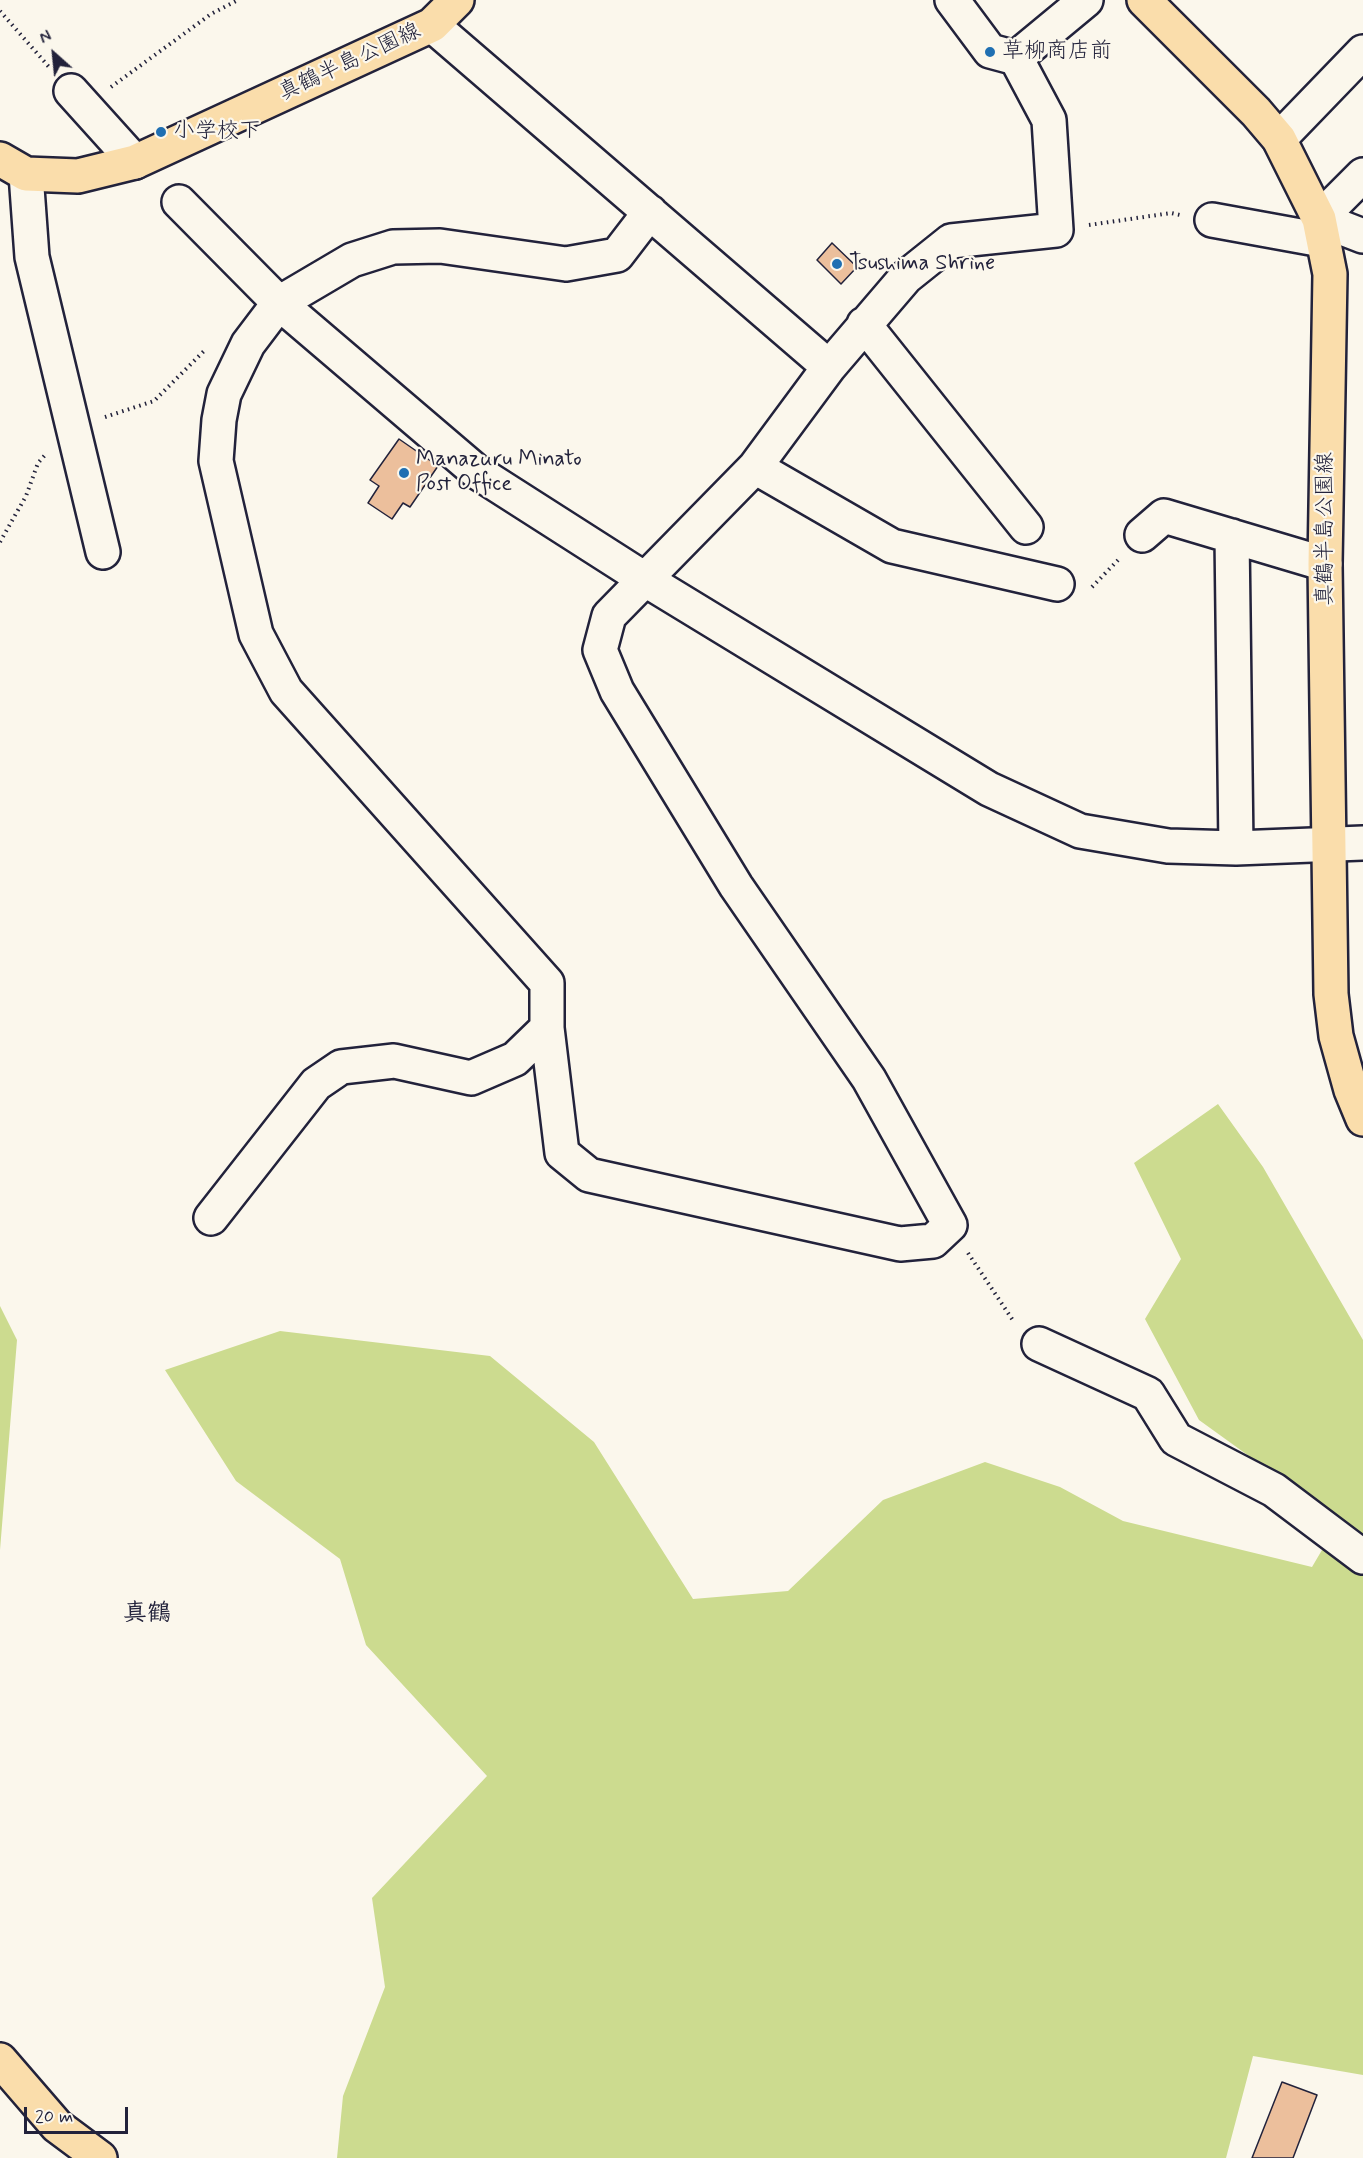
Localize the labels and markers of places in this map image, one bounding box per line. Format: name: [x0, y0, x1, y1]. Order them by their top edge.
place label: 草柳商店前: [1002, 39, 1112, 65]
marker: 草柳商店前: [983, 45, 997, 59]
place label: 小学校下: [173, 119, 261, 145]
marker: 小学校下: [154, 125, 168, 139]
place label: Tsushima Shrine: [849, 251, 995, 277]
marker: Tsushima Shrine: [830, 257, 844, 271]
place label: Manazuru Minato Post Office: [416, 447, 582, 499]
marker: Manazuru Minato Post Office: [397, 466, 411, 480]

